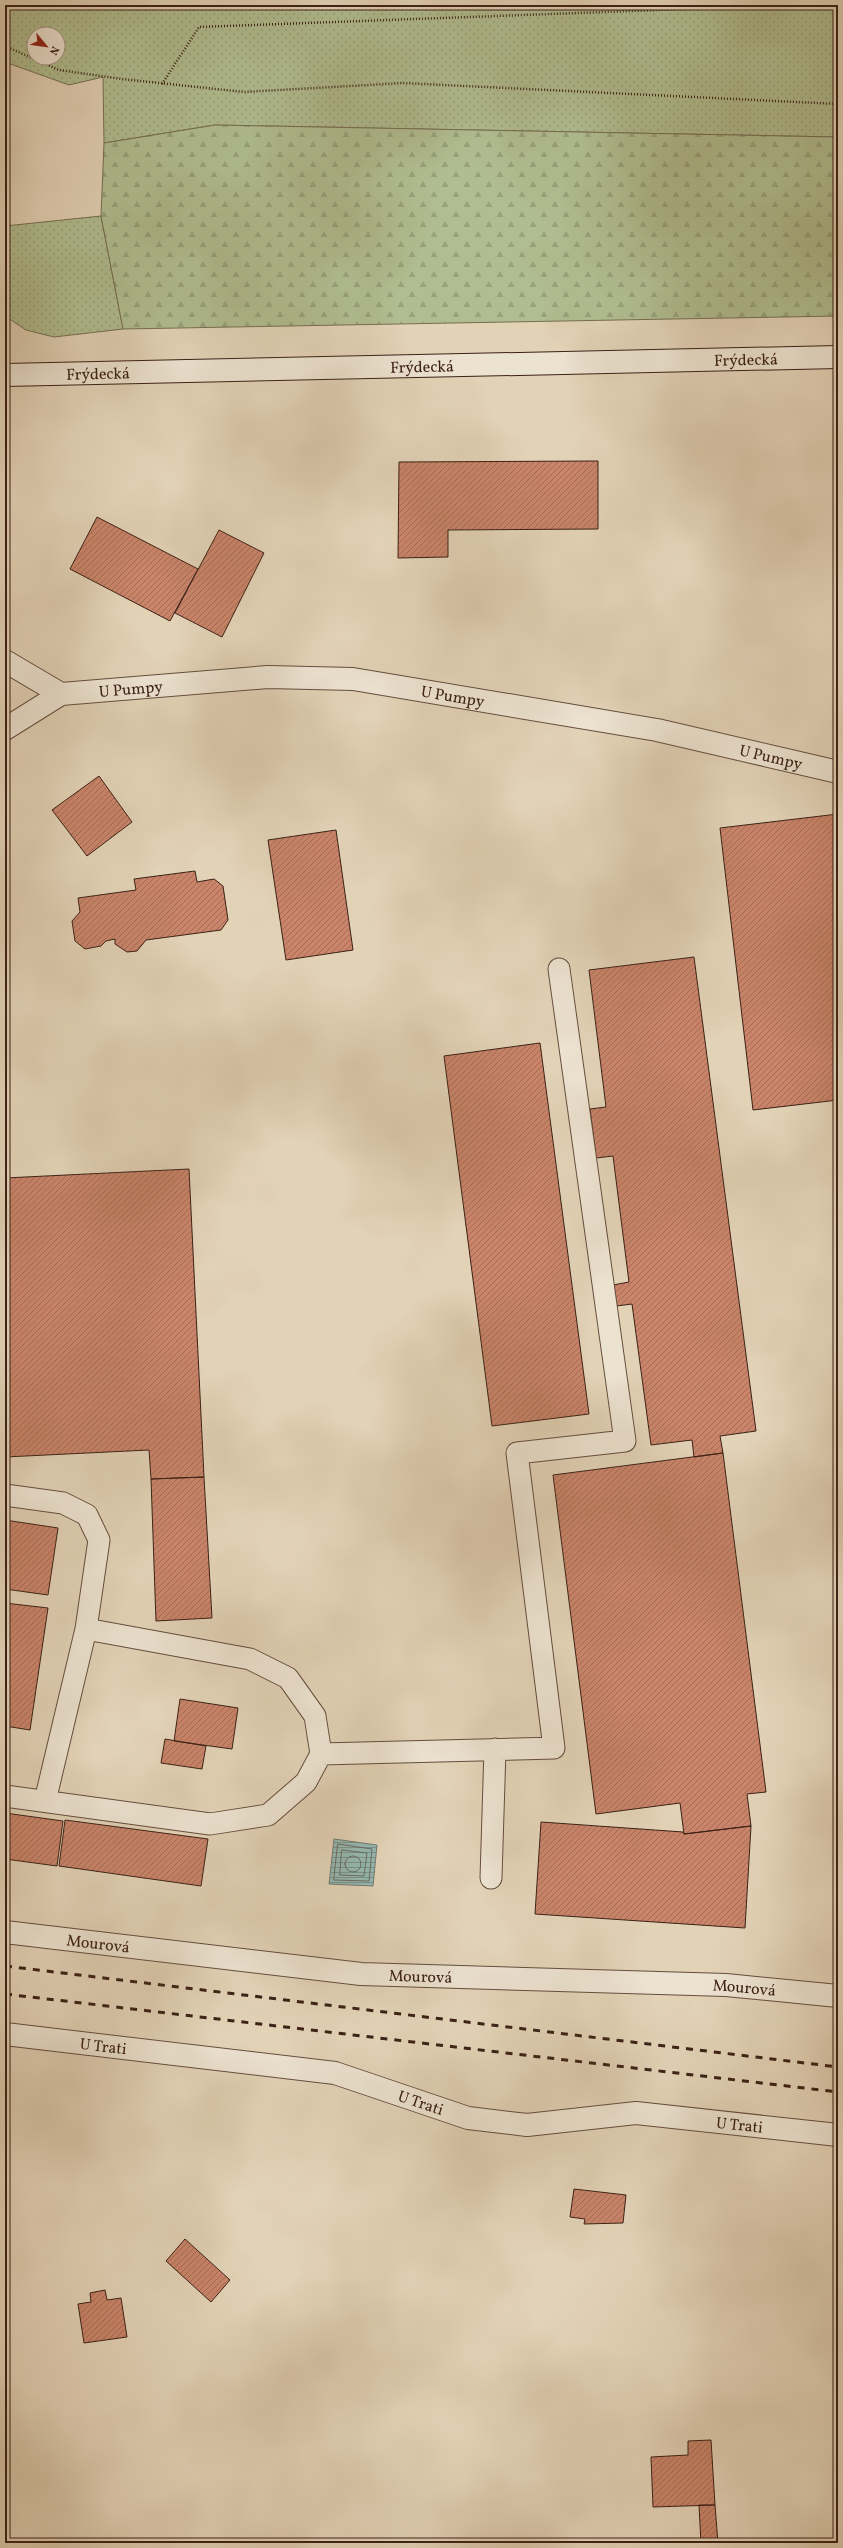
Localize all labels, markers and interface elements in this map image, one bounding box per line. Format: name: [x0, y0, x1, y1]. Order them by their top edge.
north arrow: [26, 26, 66, 66]
text: N: [45, 43, 62, 57]
street label: Frýdecká: [714, 349, 778, 373]
street label: Frýdecká: [390, 356, 454, 380]
street label: Frýdecká: [66, 363, 130, 387]
street label: U Pumpy: [98, 677, 164, 704]
street label: U Pumpy: [419, 682, 486, 714]
street label: U Pumpy: [737, 740, 805, 776]
street label: Mourová: [65, 1930, 131, 1960]
street label: Mourová: [388, 1966, 453, 1990]
street label: Mourová: [712, 1976, 777, 2003]
street label: U Trati: [78, 2034, 128, 2061]
street label: U Trati: [394, 2086, 446, 2122]
street label: U Trati: [715, 2113, 764, 2140]

